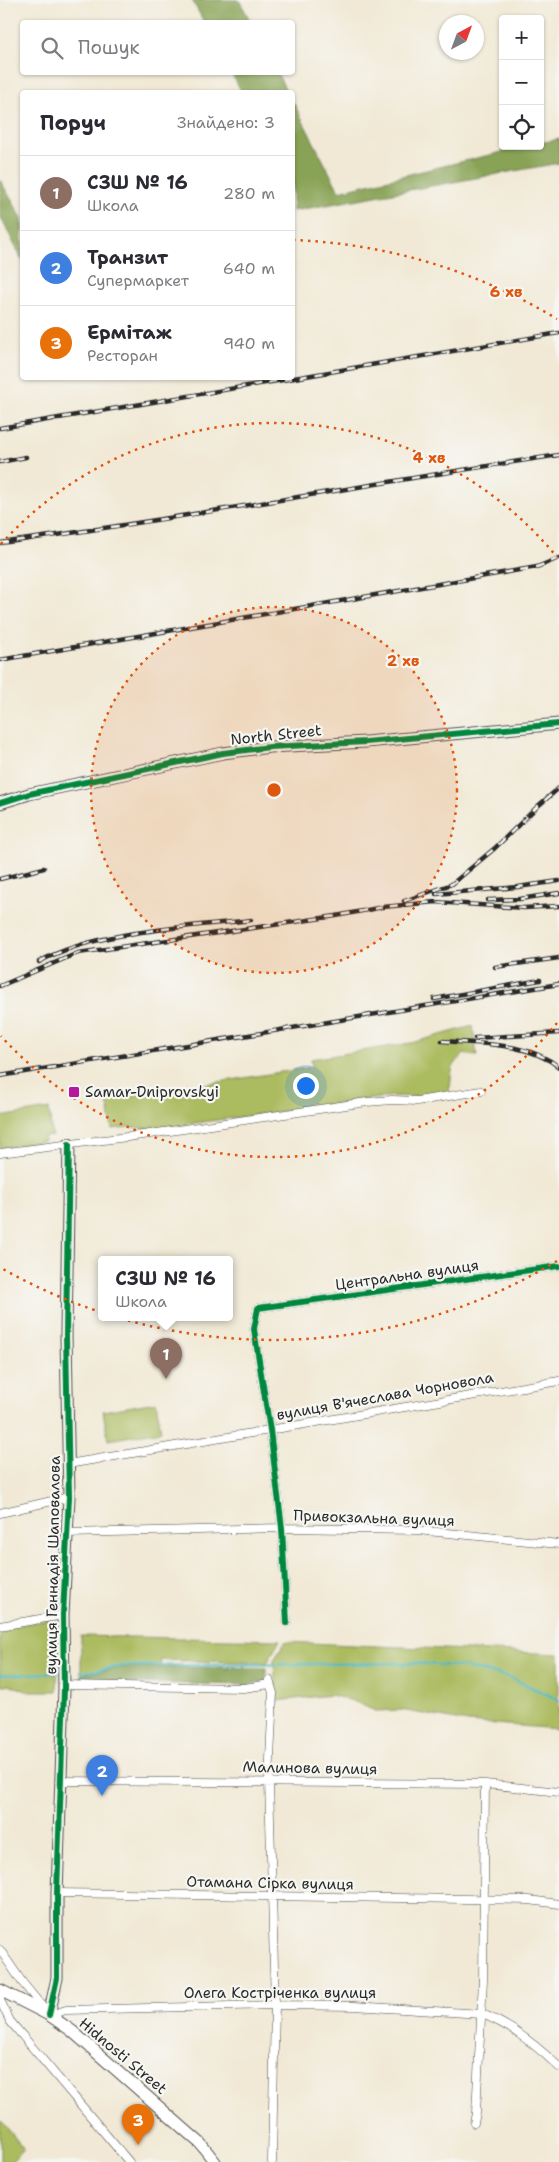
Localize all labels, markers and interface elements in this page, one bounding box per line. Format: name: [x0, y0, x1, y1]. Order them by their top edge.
north arrow: [439, 15, 484, 60]
map controls: [499, 15, 544, 150]
button: +: [499, 15, 544, 60]
search box: [20, 20, 295, 75]
icon: search: [38, 34, 66, 62]
text: Пошук: [78, 35, 140, 60]
button: −: [499, 60, 544, 105]
button: locate: [499, 105, 544, 150]
text: Поруч: [40, 109, 106, 137]
text: Знайдено: 3: [177, 112, 275, 133]
text: СЗШ № 16: [87, 170, 188, 195]
text: 1: [52, 183, 60, 204]
text: 280 m: [223, 183, 275, 204]
text: Школа: [87, 195, 139, 216]
text: Транзит: [87, 245, 168, 270]
text: 2: [50, 258, 62, 279]
text: 640 m: [223, 258, 275, 279]
text: Супермаркет: [87, 270, 189, 291]
text: 6 хв: [490, 282, 522, 302]
text: Ермітаж: [87, 320, 172, 345]
text: 3: [50, 333, 62, 354]
text: 940 m: [223, 333, 275, 354]
text: Ресторан: [87, 345, 158, 366]
text: 4 хв: [413, 448, 445, 468]
text: 2 хв: [387, 651, 419, 671]
street label: North Street: [229, 720, 323, 750]
centre of rings: [265, 781, 283, 799]
your location: [293, 1073, 319, 1099]
place label: Samar-Dniprovskyi: [85, 1082, 219, 1102]
marker: Samar-Dniprovskyi: [67, 1085, 81, 1099]
street label: Центральна вулиця: [334, 1255, 480, 1295]
popup: [98, 1256, 233, 1321]
text: СЗШ № 16: [115, 1266, 216, 1291]
text: Школа: [115, 1291, 167, 1312]
pin: 1: [150, 1338, 182, 1379]
street label: вулиця В'ячеслава Чорновола: [275, 1367, 496, 1425]
street label: вулиця Геннадія Шаповалова: [41, 1455, 65, 1675]
street label: Привокзальна вулиця: [293, 1505, 455, 1531]
pin: 2: [86, 1755, 118, 1796]
street label: Малинова вулиця: [243, 1757, 377, 1779]
street label: Отамана Сірка вулиця: [186, 1872, 354, 1894]
street label: Олега Костріченка вулиця: [184, 1983, 376, 2003]
street label: Hidnosti Street: [75, 2013, 171, 2099]
pin: 3: [122, 2104, 154, 2145]

